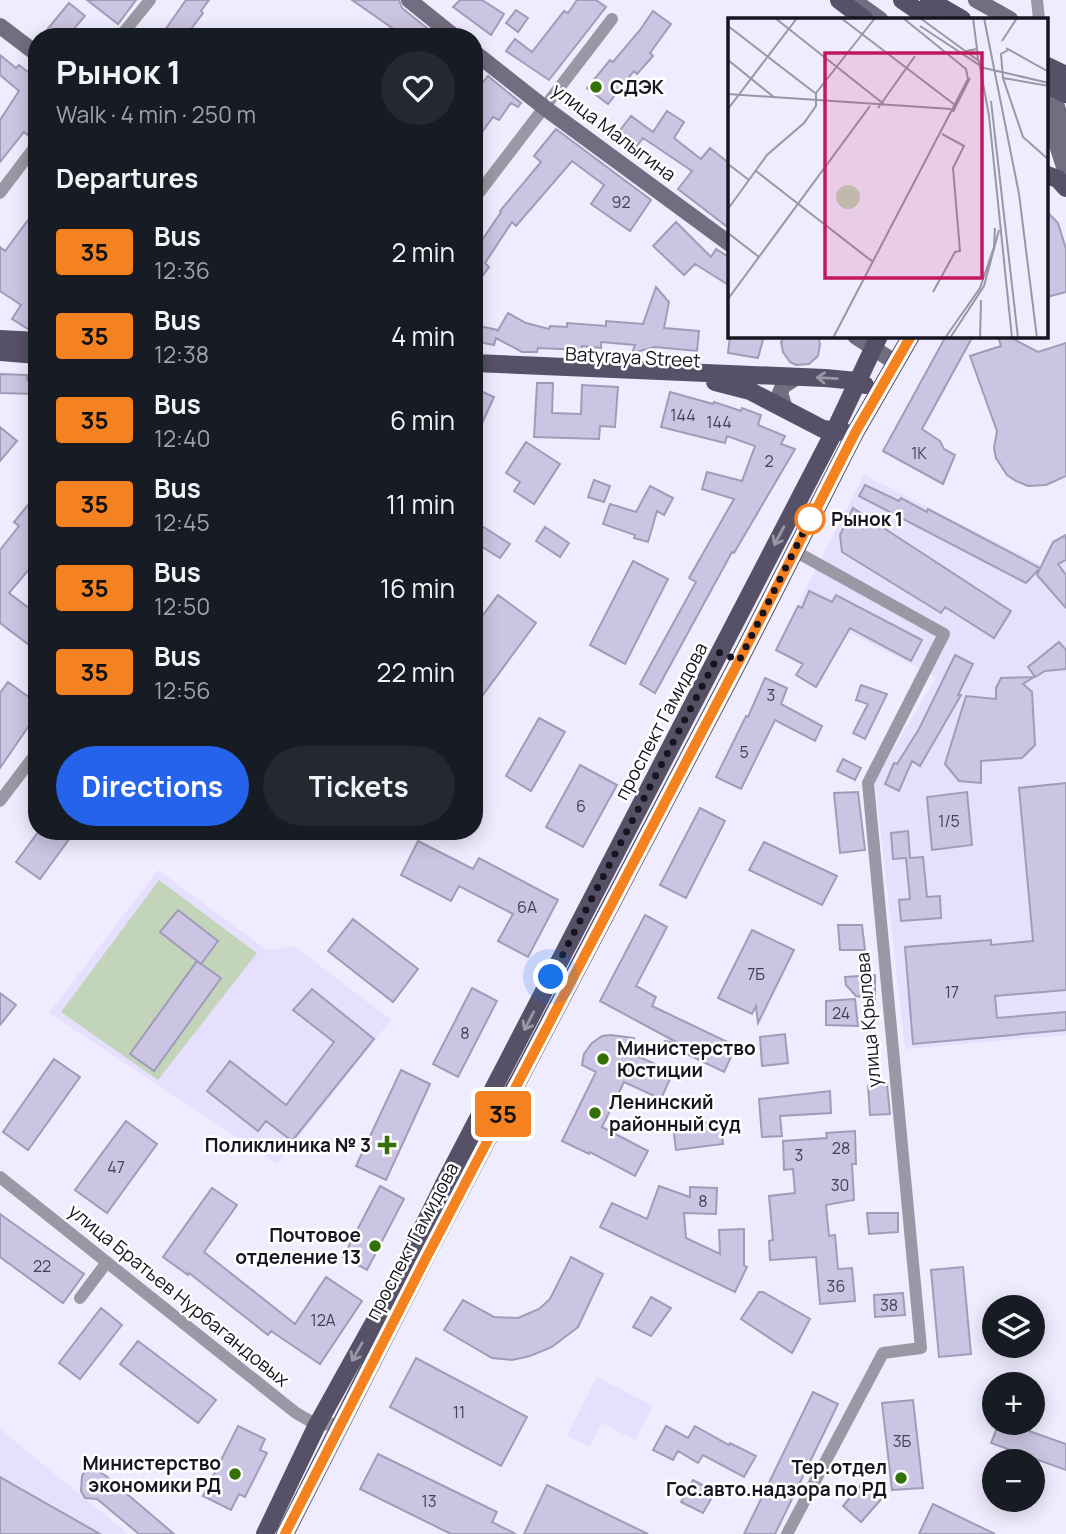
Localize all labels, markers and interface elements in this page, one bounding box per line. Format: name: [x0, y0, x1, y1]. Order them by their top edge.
inset map: [728, 18, 1048, 338]
text: Рынок 1: [56, 49, 181, 94]
button: heart: [381, 51, 455, 125]
place label: СДЭК: [610, 74, 665, 100]
street label: улица Малыгина: [547, 77, 681, 187]
marker: СДЭК: [588, 79, 604, 95]
text: Walk · 4 min · 250 m: [56, 98, 256, 130]
text: Departures: [56, 160, 198, 196]
house number: 92: [611, 191, 631, 213]
text: Bus: [154, 218, 201, 254]
text: 2 min: [391, 234, 455, 270]
text: 35: [80, 235, 109, 268]
text: 12:36: [154, 254, 210, 286]
text: Bus: [154, 302, 201, 338]
text: 4 min: [391, 318, 455, 354]
text: 35: [80, 319, 109, 352]
text: 12:38: [154, 338, 209, 370]
street label: Batyraya Street: [565, 340, 701, 374]
one-way arrow: [815, 372, 838, 385]
text: Bus: [154, 386, 201, 422]
text: 6 min: [390, 402, 455, 438]
text: 35: [80, 403, 109, 436]
house number: 144: [670, 404, 696, 426]
house number: 144: [706, 411, 732, 433]
text: 12:40: [154, 422, 211, 454]
house number: 1К: [911, 442, 927, 464]
house number: 2: [764, 450, 774, 472]
text: Bus: [154, 470, 201, 506]
text: 11 min: [386, 486, 455, 522]
text: 35: [80, 487, 109, 520]
marker: Рынок 1: [795, 504, 825, 534]
text: 12:45: [154, 506, 210, 538]
place label: Рынок 1: [831, 506, 903, 532]
one-way arrow: [772, 525, 786, 545]
text: Bus: [154, 554, 201, 590]
text: 16 min: [380, 570, 455, 606]
text: 35: [80, 571, 109, 604]
text: 12:50: [154, 590, 210, 622]
text: Bus: [154, 638, 201, 674]
street label: проспект Гамидова: [608, 638, 714, 804]
text: 22 min: [377, 654, 455, 690]
text: 35: [80, 655, 109, 688]
text: 12:56: [154, 674, 211, 706]
house number: 3: [767, 684, 775, 706]
house number: 5: [739, 741, 749, 763]
button: Directions: [56, 746, 249, 826]
button: Tickets: [263, 746, 455, 826]
house number: 6: [576, 795, 586, 817]
house number: 1/5: [938, 810, 960, 832]
house number: 6А: [517, 896, 537, 918]
street label: улица Крылова: [849, 951, 887, 1089]
your location: [533, 959, 568, 994]
house number: 7Б: [747, 963, 765, 985]
house number: 17: [945, 981, 959, 1003]
house number: 24: [832, 1002, 850, 1024]
one-way arrow: [521, 1010, 535, 1031]
house number: 8: [460, 1022, 470, 1044]
place label: Министерство Юстиции: [617, 1035, 756, 1083]
marker: Министерство Юстиции: [595, 1051, 611, 1067]
place label: Ленинский районный суд: [609, 1089, 741, 1137]
line badge: 35: [472, 1091, 534, 1137]
text: 35: [489, 1097, 517, 1130]
marker: Ленинский районный суд: [587, 1105, 603, 1121]
place label: Поликлиника № 3: [205, 1132, 371, 1158]
marker: Поликлиника № 3: [377, 1135, 397, 1155]
house number: 28: [832, 1137, 850, 1159]
house number: 3: [795, 1144, 803, 1166]
house number: 47: [107, 1156, 125, 1178]
street label: проспект Гамидова: [359, 1158, 465, 1324]
house number: 30: [831, 1174, 849, 1196]
house number: 8: [698, 1190, 708, 1212]
street label: улица Братьев Нурбагандовых: [63, 1198, 295, 1392]
place label: Почтовое отделение 13: [235, 1222, 361, 1270]
marker: Почтовое отделение 13: [367, 1238, 383, 1254]
house number: 22: [33, 1255, 51, 1277]
house number: 36: [827, 1275, 845, 1297]
house number: 38: [880, 1294, 898, 1316]
map controls: [982, 1295, 1045, 1512]
button: layers: [982, 1295, 1045, 1358]
house number: 12А: [310, 1309, 336, 1331]
one-way arrow: [350, 1341, 364, 1362]
button: +: [982, 1372, 1045, 1435]
house number: 11: [453, 1401, 465, 1423]
house number: 3Б: [893, 1430, 912, 1452]
button: −: [982, 1449, 1045, 1512]
place label: Министерство экономики РД: [82, 1450, 221, 1498]
place label: Тер.отдел Гос.авто.надзора по РД: [666, 1454, 887, 1502]
marker: Министерство экономики РД: [227, 1466, 243, 1482]
marker: Тер.отдел Гос.авто.надзора по РД: [893, 1470, 909, 1486]
house number: 13: [421, 1490, 437, 1512]

